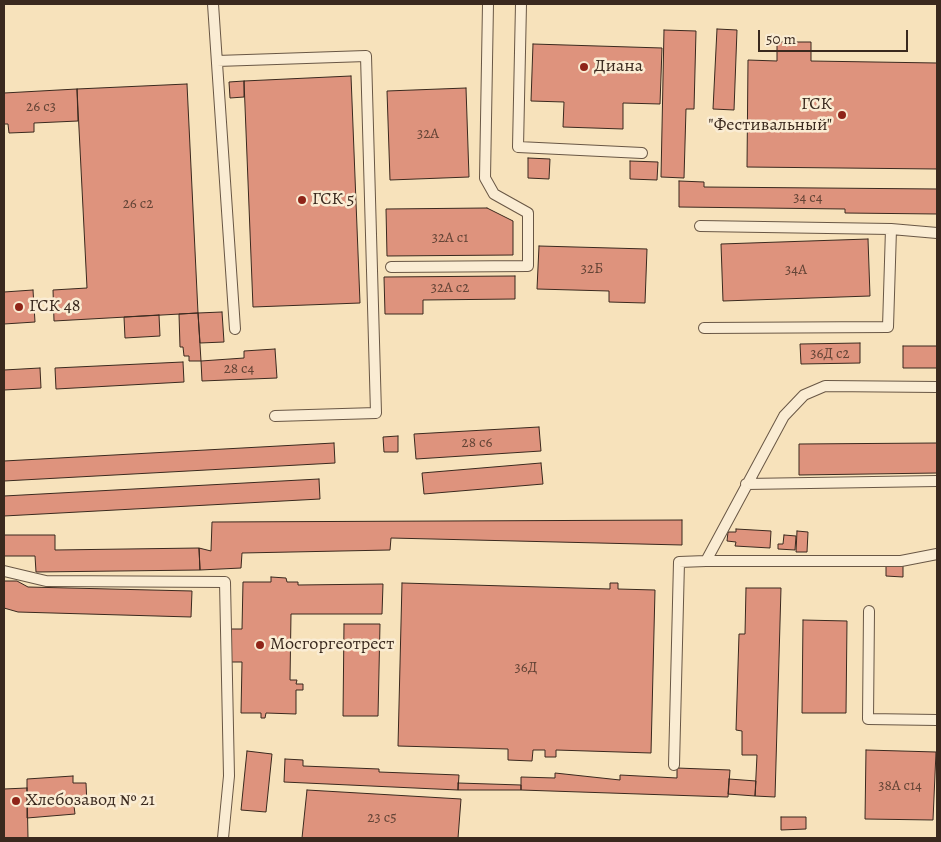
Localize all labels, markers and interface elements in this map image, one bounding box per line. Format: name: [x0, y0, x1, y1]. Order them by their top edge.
scale bar: [761, 20, 911, 52]
text: 50 m: [766, 29, 796, 49]
place label: Диана: [594, 56, 643, 78]
marker: Диана: [578, 61, 590, 73]
place label: ГСК "Фестивальный": [708, 94, 832, 136]
house number: 26 с3: [26, 98, 56, 116]
marker: ГСК "Фестивальный": [836, 109, 848, 121]
house number: 32А: [417, 125, 439, 143]
place label: ГСК 5: [312, 189, 354, 211]
house number: 34 с4: [793, 189, 823, 207]
marker: ГСК 5: [296, 194, 308, 206]
house number: 26 с2: [123, 195, 153, 213]
house number: 32А с1: [432, 229, 468, 247]
house number: 32Б: [581, 260, 603, 278]
house number: 34А: [785, 261, 807, 279]
house number: 32А с2: [431, 279, 469, 297]
place label: ГСК 48: [29, 296, 81, 318]
marker: ГСК 48: [13, 301, 25, 313]
house number: 36Д с2: [810, 345, 850, 363]
house number: 28 с4: [224, 360, 254, 378]
house number: 28 с6: [462, 434, 492, 452]
place label: Мосгоргеотрест: [270, 634, 394, 656]
marker: Мосгоргеотрест: [254, 639, 266, 651]
house number: 36Д: [515, 659, 537, 677]
house number: 38А с14: [878, 777, 922, 795]
place label: Хлебозавод № 21: [26, 790, 155, 812]
marker: Хлебозавод № 21: [10, 795, 22, 807]
house number: 23 с5: [367, 809, 397, 827]

